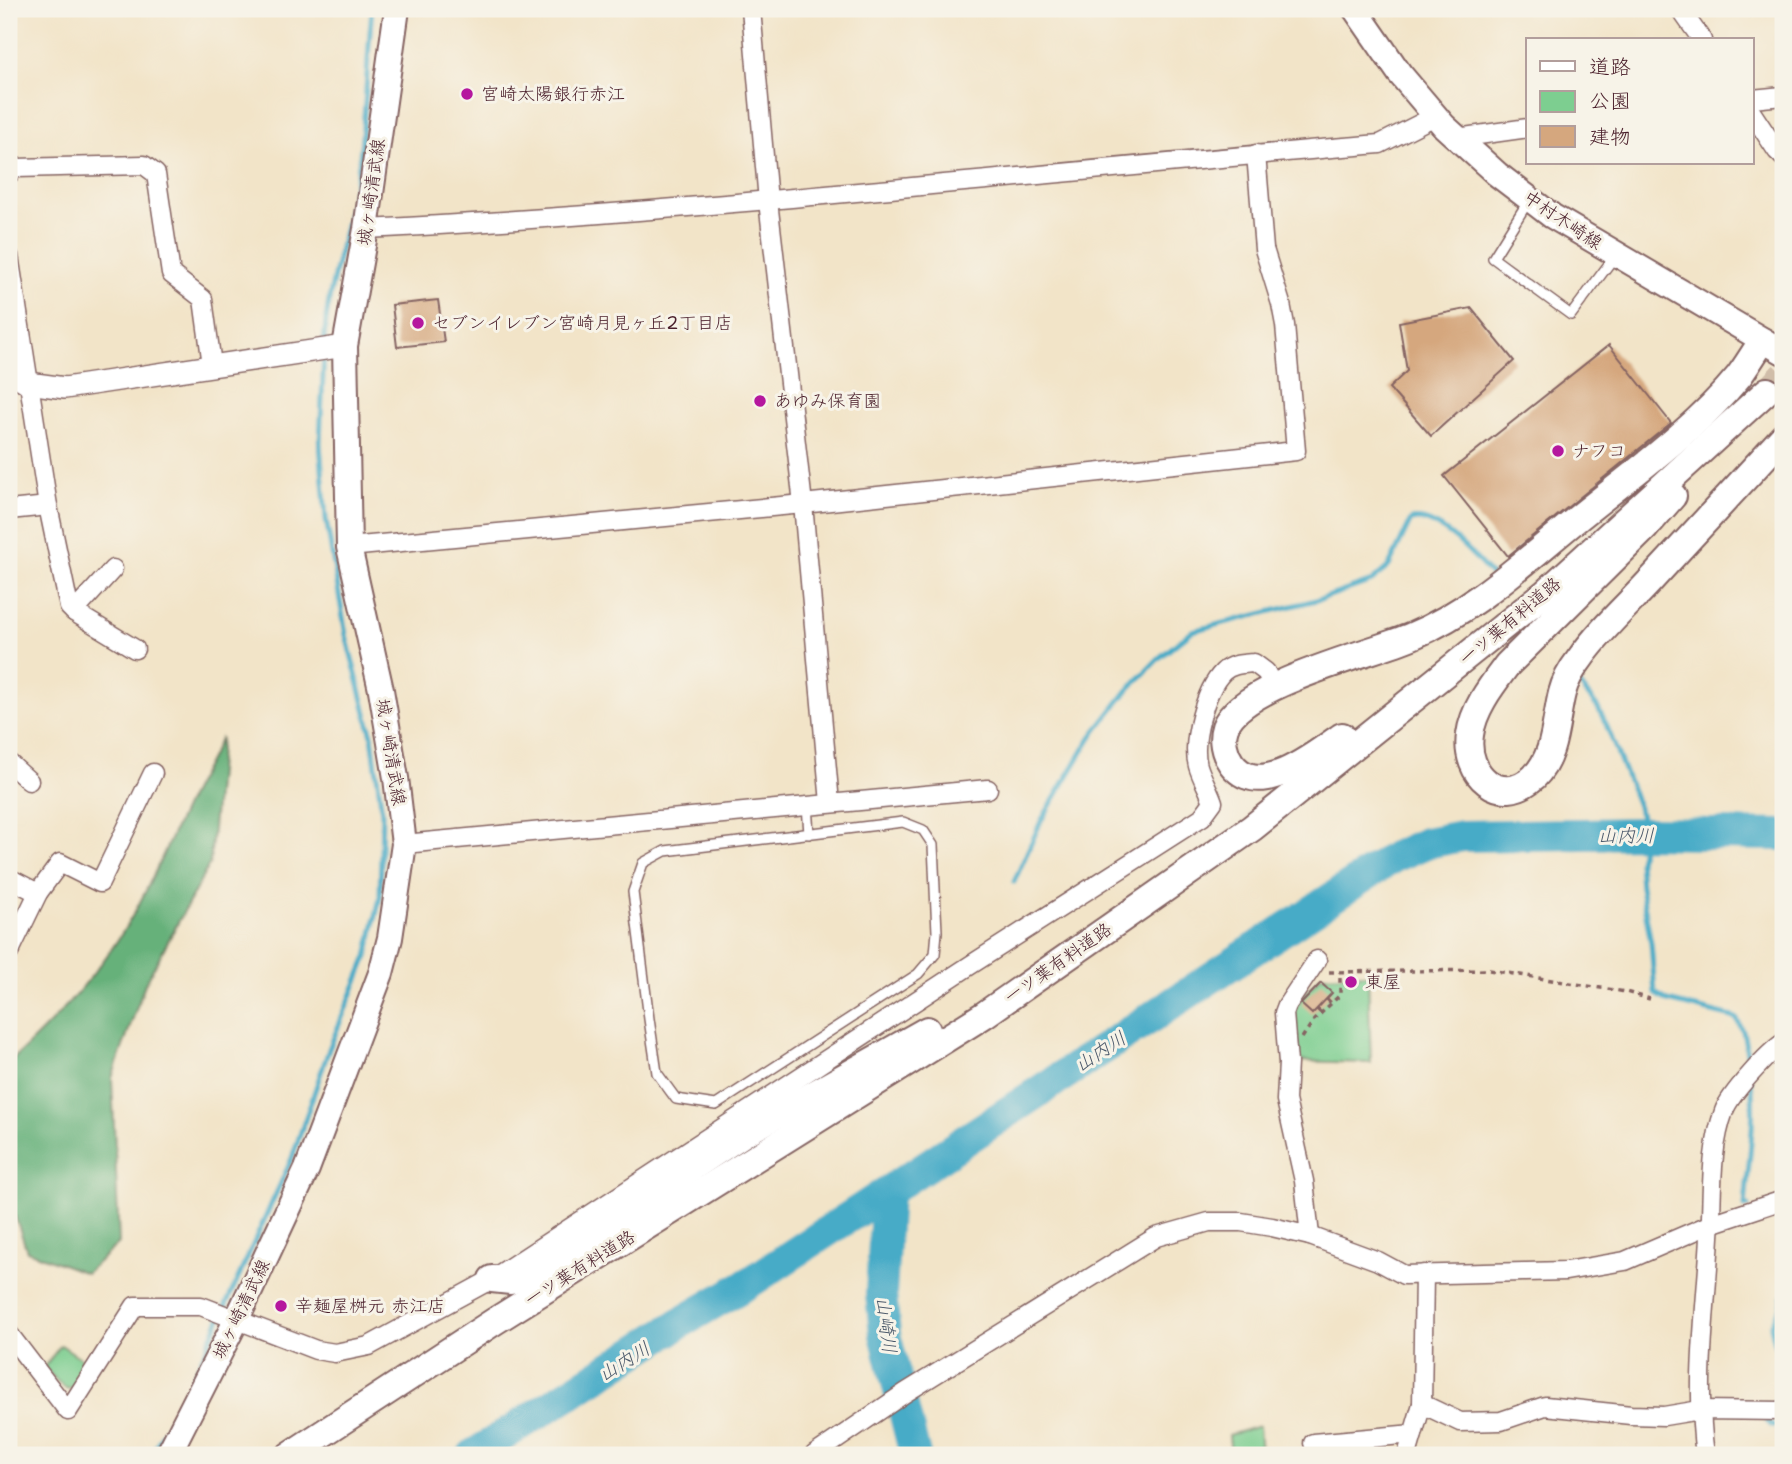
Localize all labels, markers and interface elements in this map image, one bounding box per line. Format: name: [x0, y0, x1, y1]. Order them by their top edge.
legend: [1526, 38, 1754, 164]
text: 道路: [1589, 53, 1631, 81]
place label: 宮崎太陽銀行赤江: [481, 82, 625, 106]
marker: 宮崎太陽銀行赤江: [459, 86, 475, 102]
text: 公園: [1589, 87, 1631, 115]
text: 建物: [1589, 123, 1631, 151]
street label: 城ヶ崎清武線: [352, 137, 390, 247]
street label: 中村木崎線: [1519, 185, 1607, 255]
place label: セブンイレブン宮崎月見ヶ丘2丁目店: [432, 311, 733, 335]
marker: セブンイレブン宮崎月見ヶ丘2丁目店: [410, 315, 426, 331]
place label: あゆみ保育園: [774, 389, 881, 413]
marker: あゆみ保育園: [752, 393, 768, 409]
place label: ナフコ: [1572, 439, 1626, 463]
marker: ナフコ: [1550, 443, 1566, 459]
street label: 一ツ葉有料道路: [1454, 571, 1566, 671]
street label: 城ヶ崎清武線: [371, 697, 411, 807]
water label: 山内川: [1597, 823, 1655, 848]
street label: 一ツ葉有料道路: [1000, 917, 1116, 1009]
place label: 東屋: [1365, 970, 1401, 994]
marker: 東屋: [1343, 974, 1359, 990]
water label: 山内川: [1070, 1025, 1131, 1077]
street label: 一ツ葉有料道路: [520, 1224, 640, 1312]
street label: 城ヶ崎清武線: [207, 1255, 275, 1363]
place label: 辛麺屋桝元 赤江店: [295, 1294, 445, 1318]
water label: 山崎川: [871, 1295, 902, 1355]
marker: 辛麺屋桝元 赤江店: [273, 1298, 289, 1314]
water label: 山内川: [593, 1336, 655, 1387]

